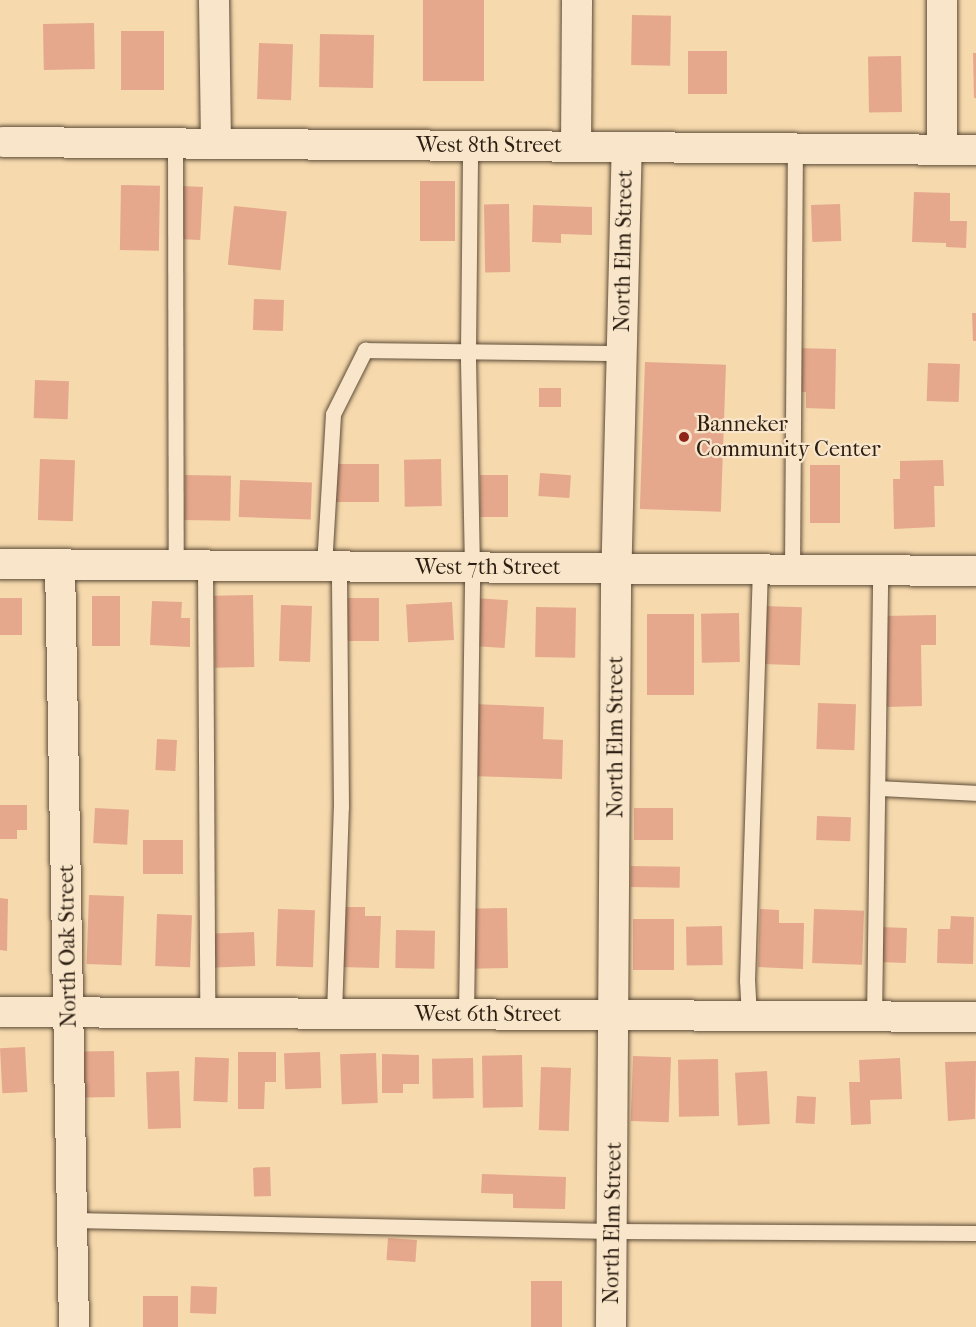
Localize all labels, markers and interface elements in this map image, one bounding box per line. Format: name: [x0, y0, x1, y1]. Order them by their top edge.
street label: West 8th Street: [416, 133, 562, 159]
street label: North Elm Street: [609, 170, 639, 332]
place label: Banneker Community Center: [696, 411, 880, 463]
marker: Banneker Community Center: [677, 430, 691, 444]
street label: West 7th Street: [415, 555, 561, 581]
street label: North Elm Street: [603, 656, 629, 818]
street label: North Oak Street: [53, 864, 83, 1028]
street label: West 6th Street: [415, 1002, 561, 1028]
street label: North Elm Street: [598, 1142, 628, 1304]

